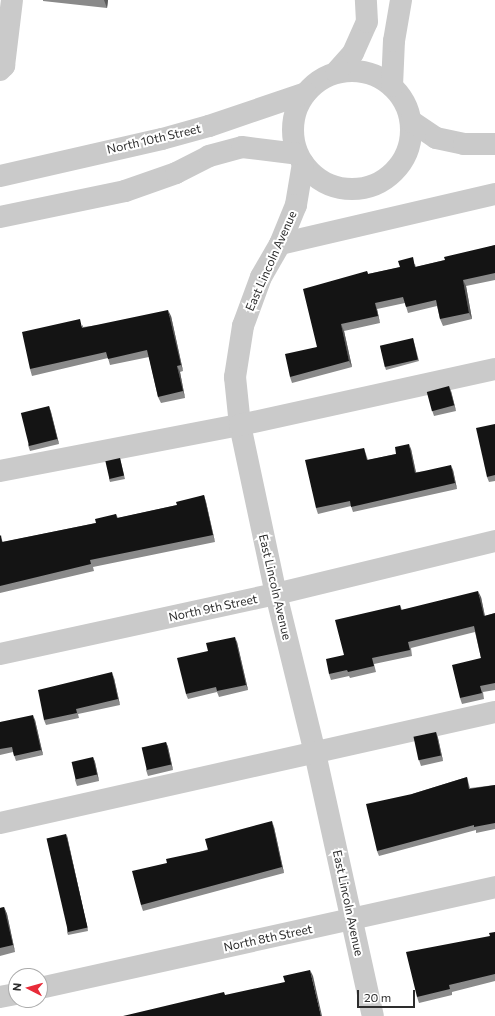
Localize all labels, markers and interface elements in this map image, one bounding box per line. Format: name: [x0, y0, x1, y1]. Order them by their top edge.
street label: North 10th Street: [106, 121, 202, 157]
street label: East Lincoln Avenue: [242, 209, 300, 313]
street label: East Lincoln Avenue: [256, 533, 294, 641]
street label: North 9th Street: [167, 592, 259, 624]
street label: East Lincoln Avenue: [330, 849, 366, 957]
street label: North 8th Street: [222, 922, 314, 954]
north arrow: [8, 968, 48, 1008]
text: N: [10, 982, 23, 992]
scale bar: [359, 982, 417, 1008]
text: 20 m: [364, 990, 391, 1004]

